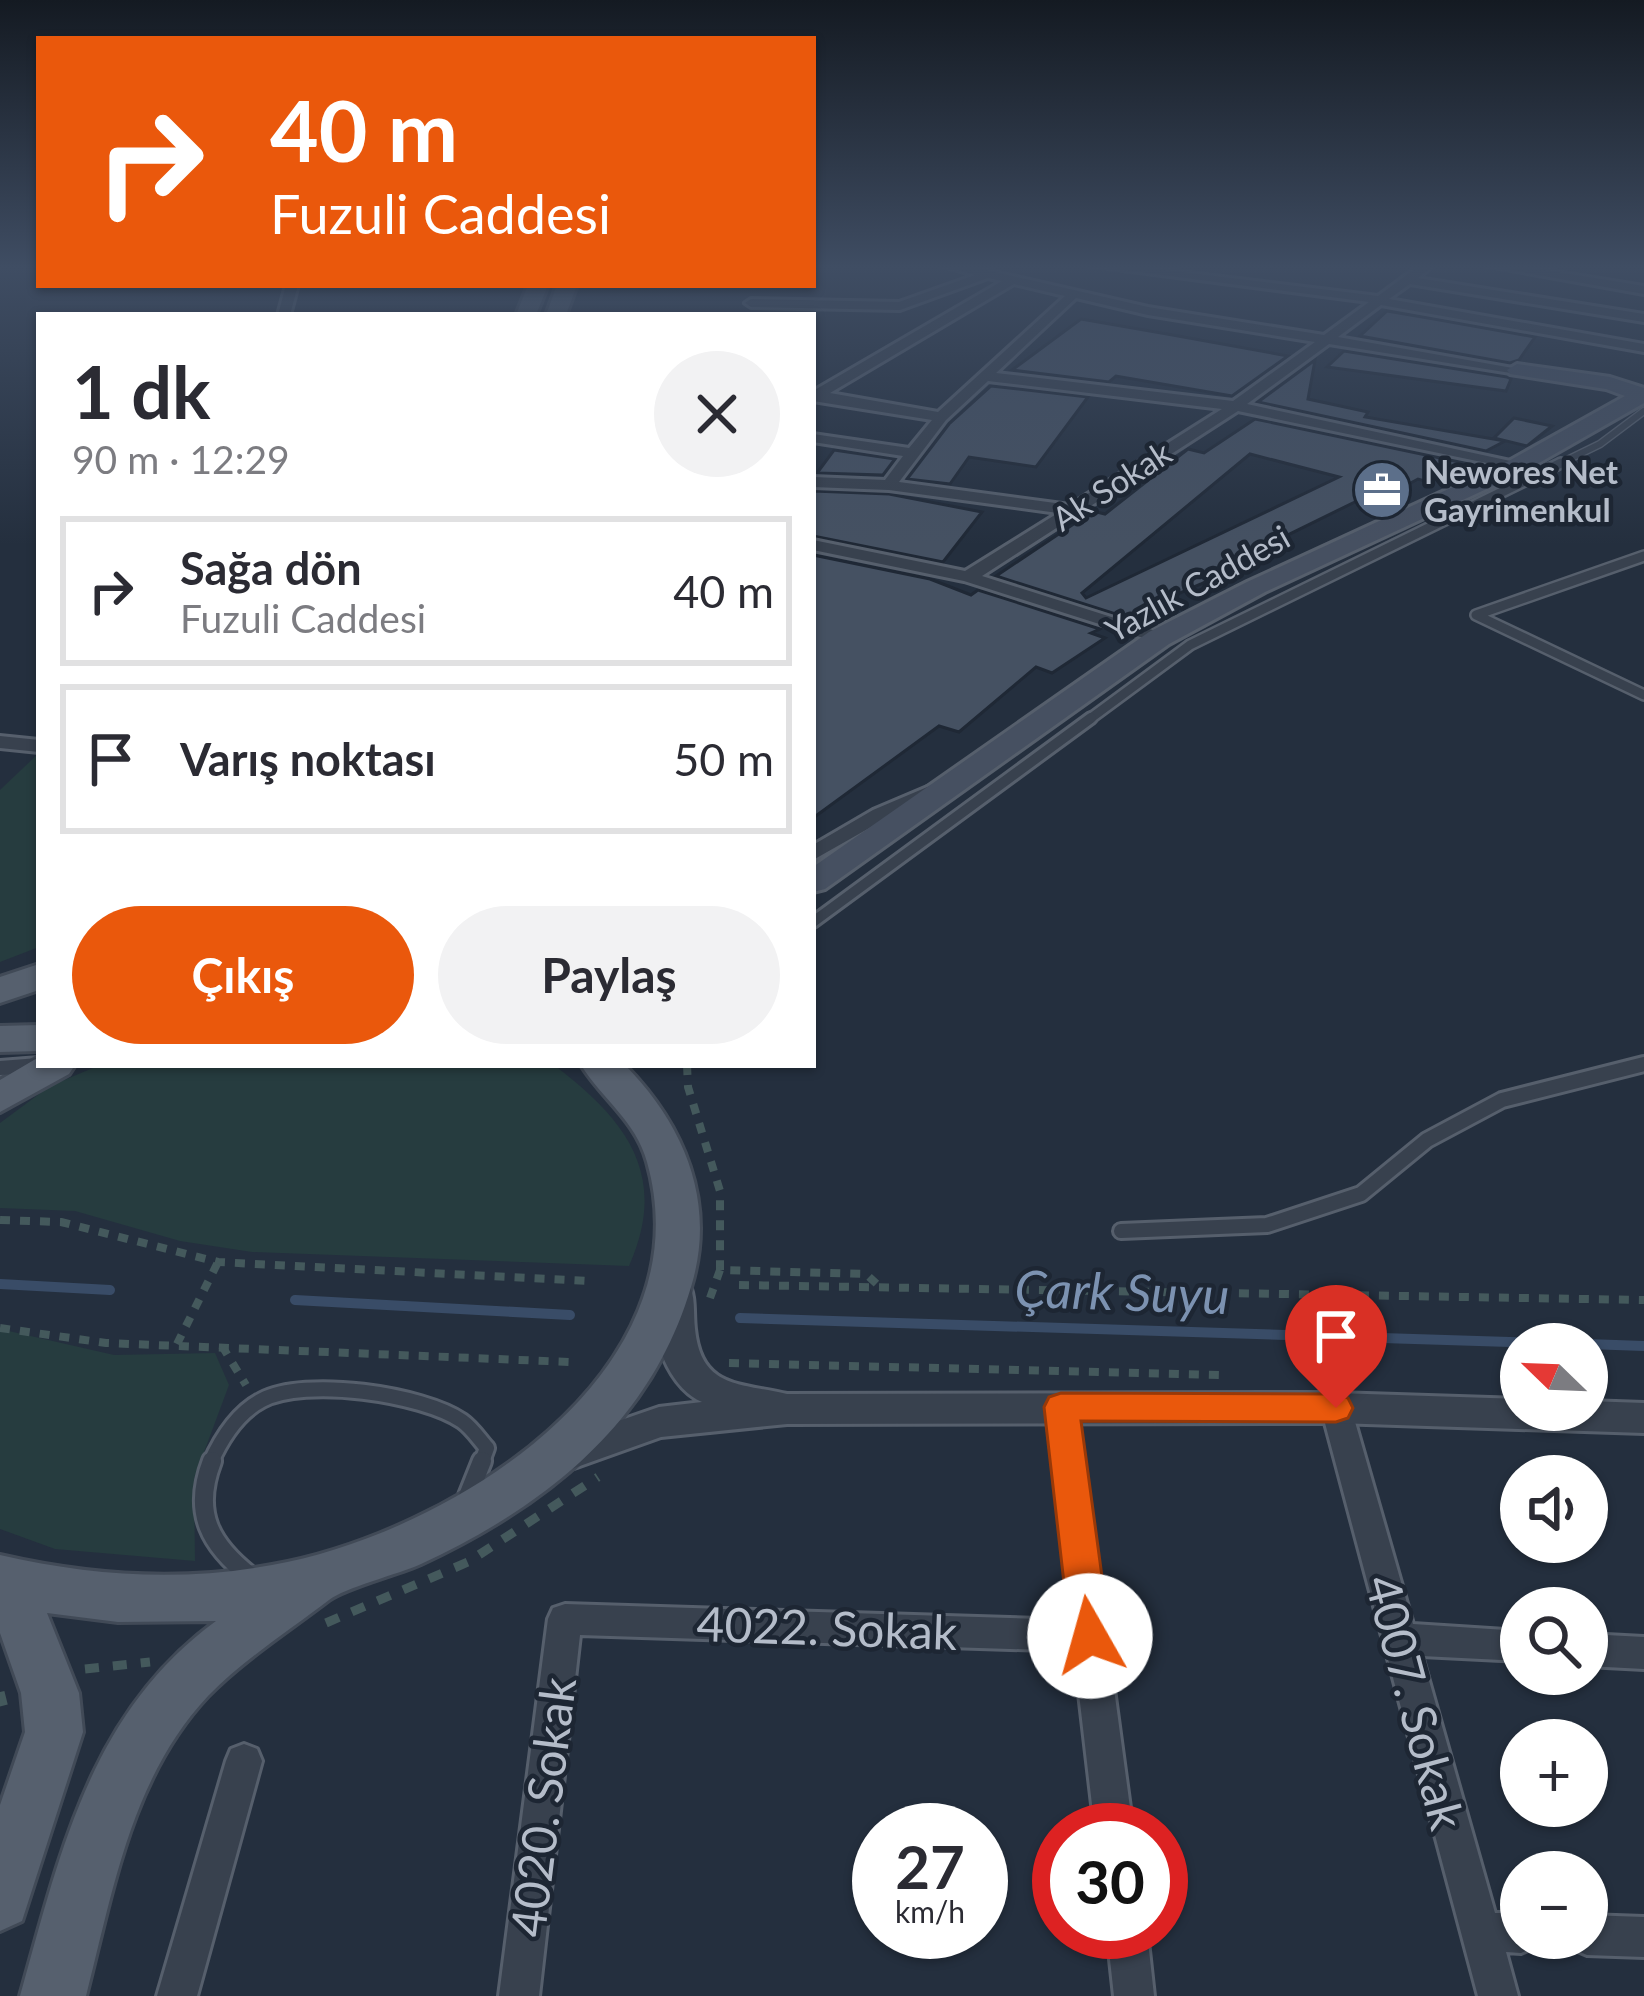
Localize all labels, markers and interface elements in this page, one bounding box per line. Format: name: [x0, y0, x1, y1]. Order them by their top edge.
text: 40 m: [270, 79, 458, 180]
icon: right: [72, 84, 228, 240]
text: Fuzuli Caddesi: [270, 181, 611, 246]
text: 1 dk: [72, 348, 211, 434]
button: close: [654, 351, 780, 477]
street label: Ak Sokak: [1044, 432, 1178, 538]
text: 90 m · 12:29: [72, 436, 290, 482]
place label: Newores Net Gayrimenkul: [1424, 451, 1619, 529]
office icon: Newores Net Gayrimenkul: [1351, 459, 1413, 521]
street label: Yazlık Caddesi: [1098, 516, 1296, 650]
text: Sağa dön: [180, 541, 362, 595]
icon: right: [78, 558, 144, 624]
text: 40 m: [673, 564, 774, 618]
text: Fuzuli Caddesi: [180, 595, 426, 641]
icon: arrive: [78, 726, 144, 792]
text: Varış noktası: [180, 732, 436, 786]
text: 50 m: [673, 732, 774, 786]
button: Çıkış: [72, 906, 414, 1044]
button: Paylaş: [438, 906, 780, 1044]
water label: Çark Suyu: [1014, 1257, 1230, 1325]
pin: [1285, 1285, 1387, 1408]
icon: arrive: [1303, 1303, 1369, 1369]
north arrow: [1500, 1323, 1608, 1431]
map controls: [1500, 1323, 1608, 1959]
button: sound: [1500, 1455, 1608, 1563]
street label: 4007. Sokak: [1355, 1569, 1477, 1836]
position arrow: [1027, 1573, 1153, 1699]
button: search: [1500, 1587, 1608, 1695]
street label: 4022. Sokak: [696, 1594, 959, 1660]
street label: 4020. Sokak: [498, 1674, 586, 1940]
button: +: [1500, 1719, 1608, 1827]
speed limit sign: 30: [1032, 1803, 1188, 1959]
text: 27: [895, 1830, 965, 1902]
button: −: [1500, 1851, 1608, 1959]
text: km/h: [895, 1893, 965, 1929]

